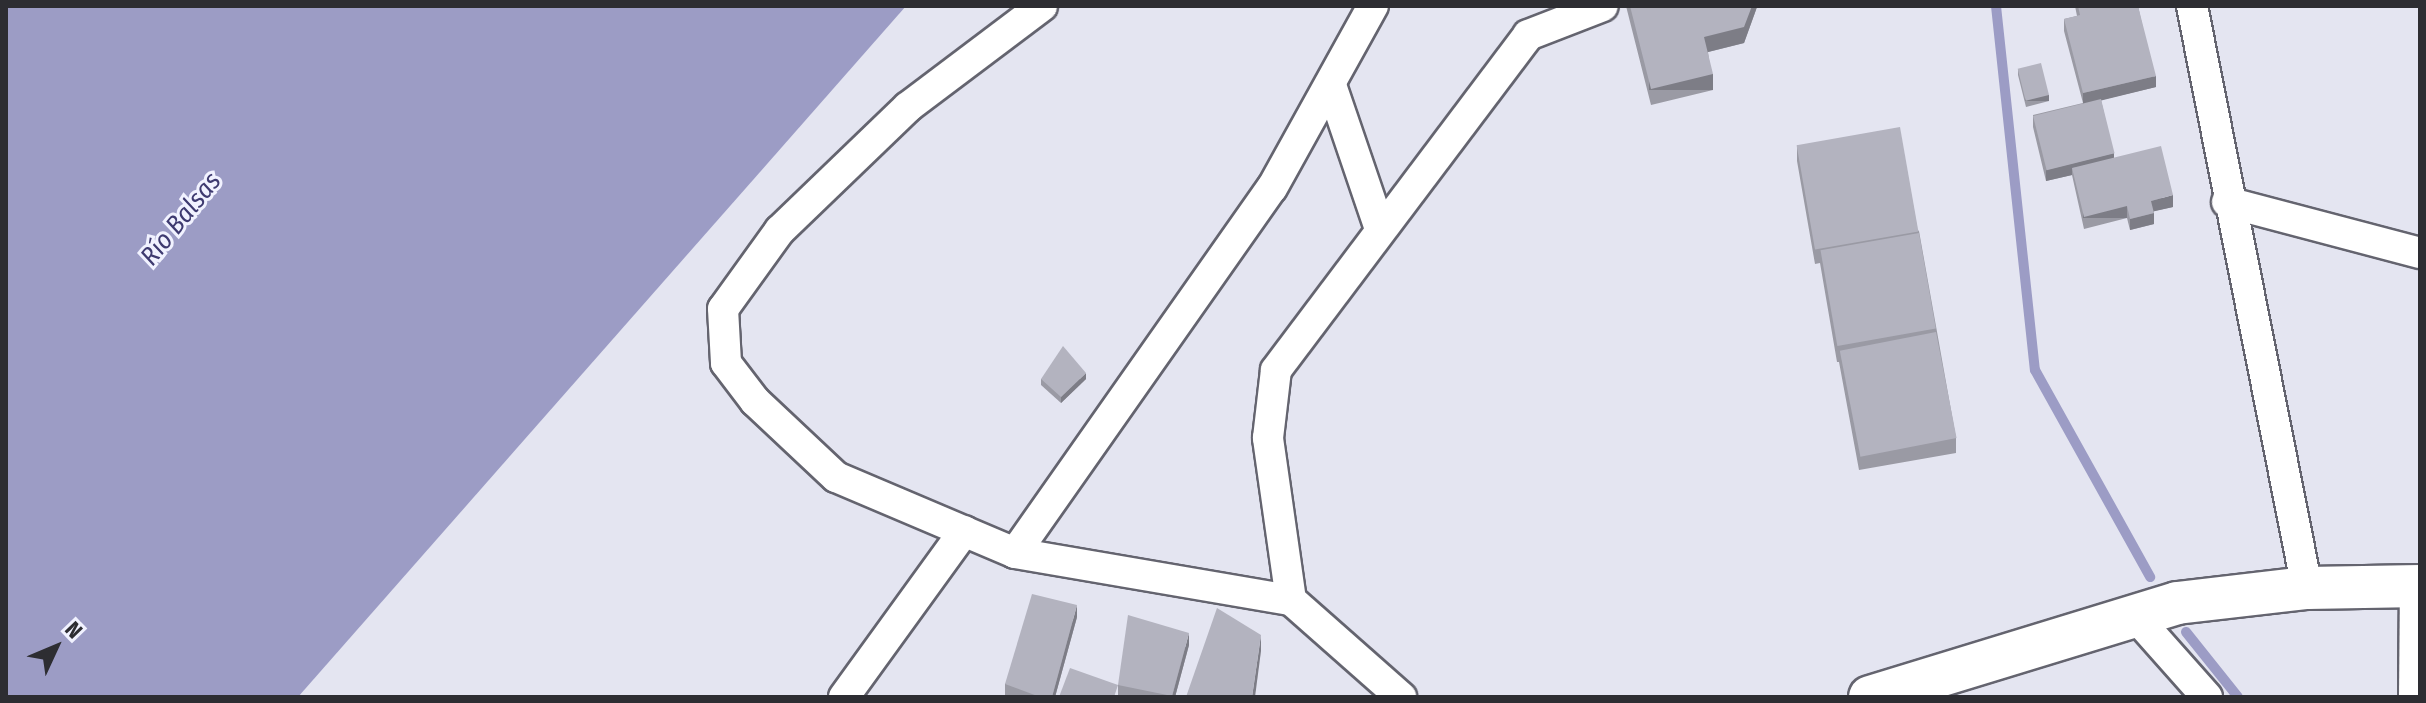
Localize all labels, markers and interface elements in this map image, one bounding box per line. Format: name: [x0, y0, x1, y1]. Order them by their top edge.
water label: Río Balsas: [134, 166, 228, 272]
north arrow: [16, 607, 96, 687]
text: N: [59, 616, 88, 644]

